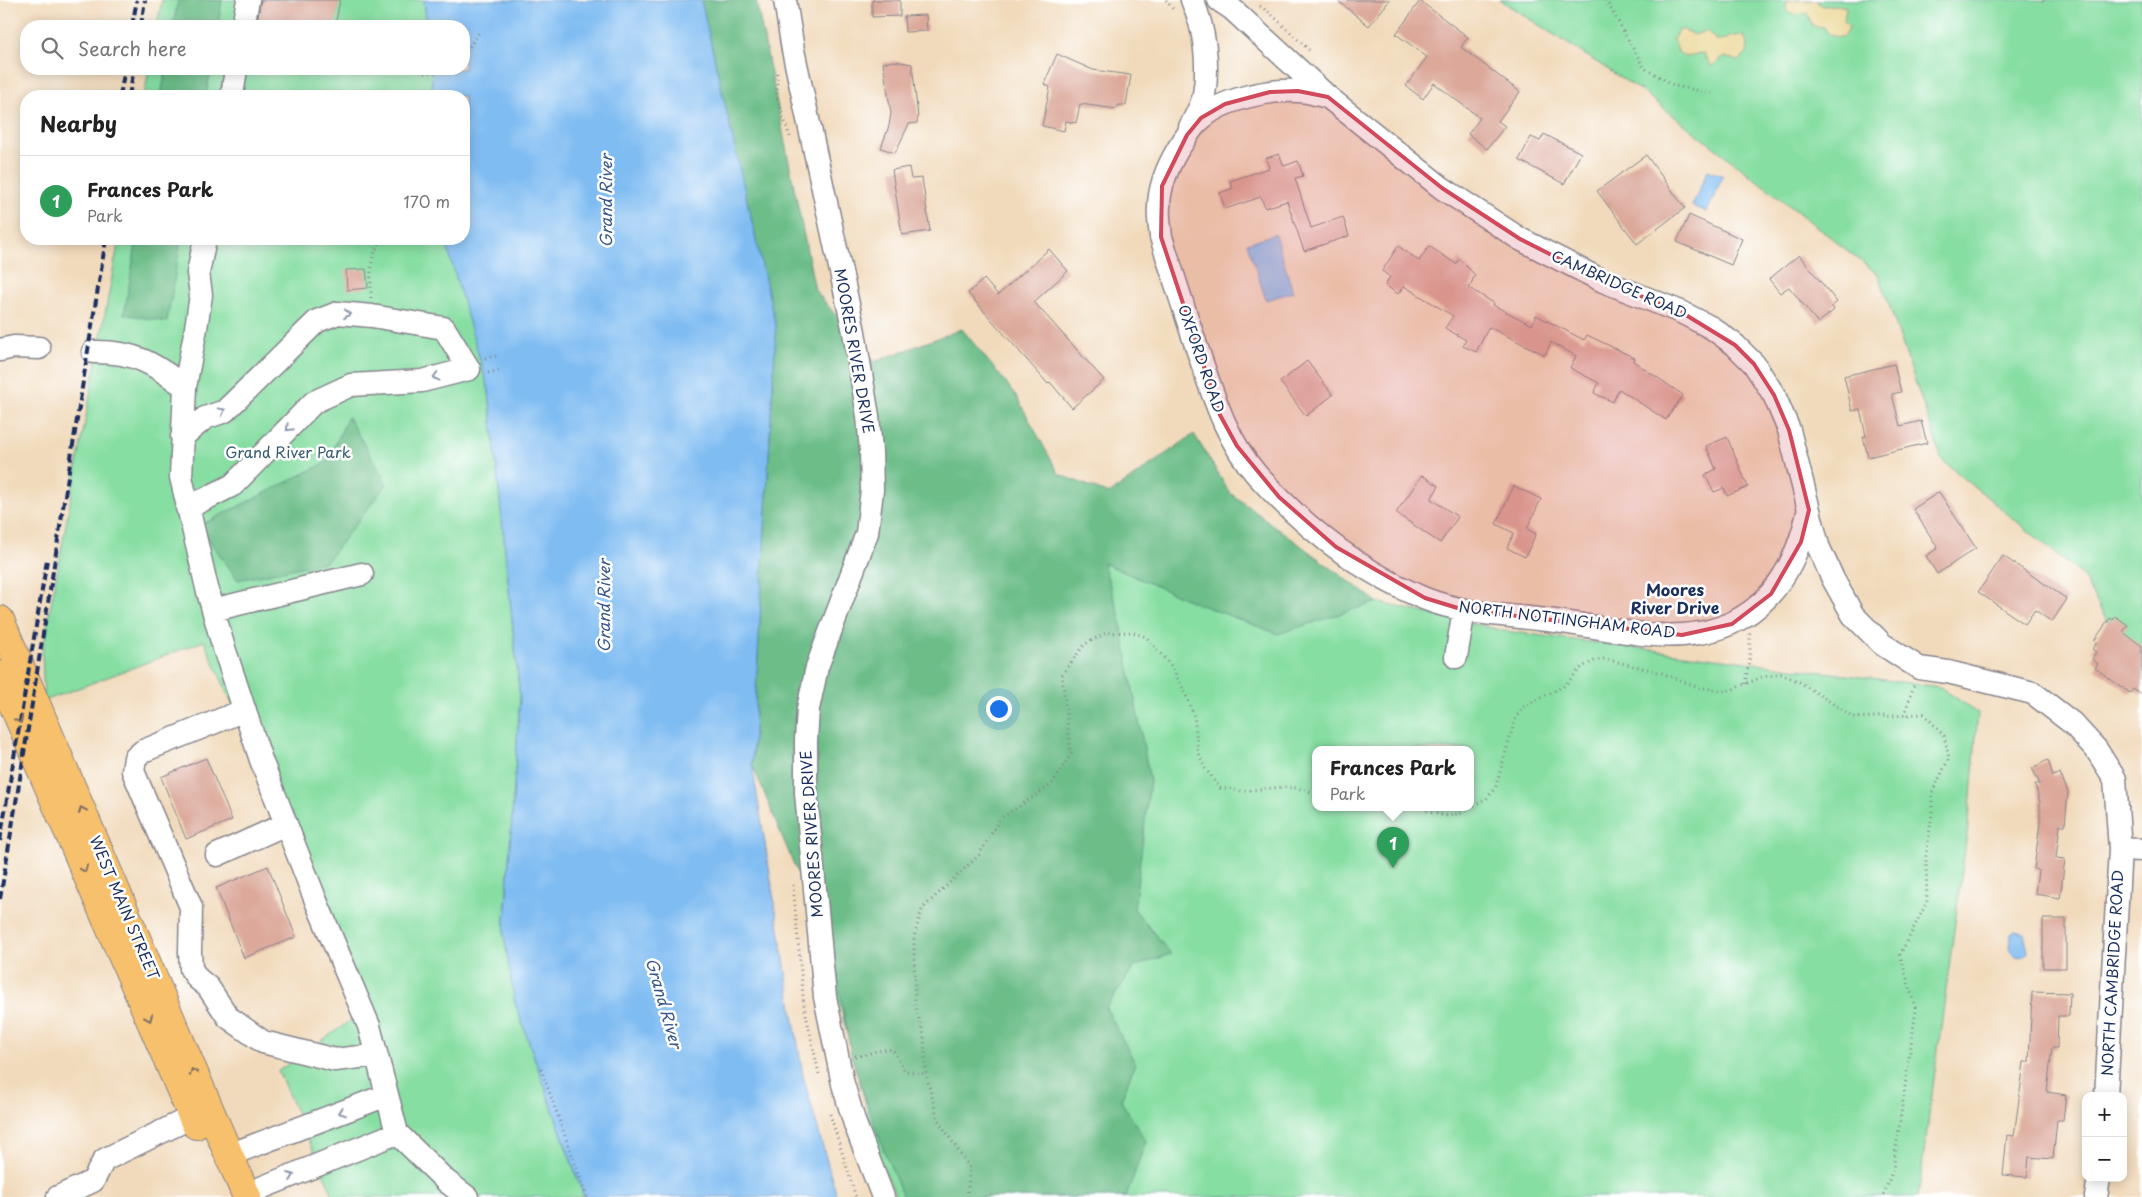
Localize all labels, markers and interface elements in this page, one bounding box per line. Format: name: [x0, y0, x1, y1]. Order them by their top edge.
search box: [20, 20, 470, 75]
icon: search: [38, 34, 66, 62]
text: Search here: [78, 34, 187, 62]
text: Nearby: [40, 107, 117, 139]
water label: Grand River: [593, 152, 617, 247]
text: Frances Park: [87, 175, 214, 203]
text: 1: [52, 189, 60, 213]
text: 170 m: [404, 189, 450, 213]
text: Park: [87, 203, 123, 227]
street label: CAMBRIDGE ROAD: [1548, 243, 1691, 324]
street label: MOORES RIVER DRIVE: [830, 266, 881, 435]
street label: OXFORD ROAD: [1173, 301, 1232, 416]
one-way arrow: [343, 308, 351, 319]
one-way arrow: [431, 371, 440, 382]
one-way arrow: [216, 407, 225, 417]
one-way arrow: [286, 423, 295, 432]
park label: Grand River Park: [225, 440, 351, 463]
water label: Grand River: [591, 557, 615, 652]
district label: Moores River Drive: [1631, 577, 1720, 619]
street label: NORTH NOTTINGHAM ROAD: [1458, 594, 1677, 643]
your location: [986, 696, 1012, 722]
one-way arrow: [13, 715, 24, 724]
popup: [1312, 746, 1474, 811]
street label: MOORES RIVER DRIVE: [793, 750, 828, 918]
text: Frances Park: [1330, 753, 1456, 781]
text: Park: [1330, 781, 1365, 805]
one-way arrow: [77, 806, 87, 814]
pin: 1: [1377, 827, 1409, 868]
street label: WEST MAIN STREET: [85, 832, 166, 984]
one-way arrow: [78, 864, 89, 873]
street label: NORTH CAMBRIDGE ROAD: [2095, 869, 2128, 1077]
water label: Grand River: [641, 955, 690, 1053]
one-way arrow: [142, 1013, 153, 1022]
one-way arrow: [189, 1068, 200, 1077]
map controls: [2082, 1092, 2127, 1182]
button: +: [2082, 1092, 2127, 1137]
one-way arrow: [338, 1106, 347, 1117]
button: −: [2082, 1137, 2127, 1182]
one-way arrow: [286, 1172, 295, 1182]

